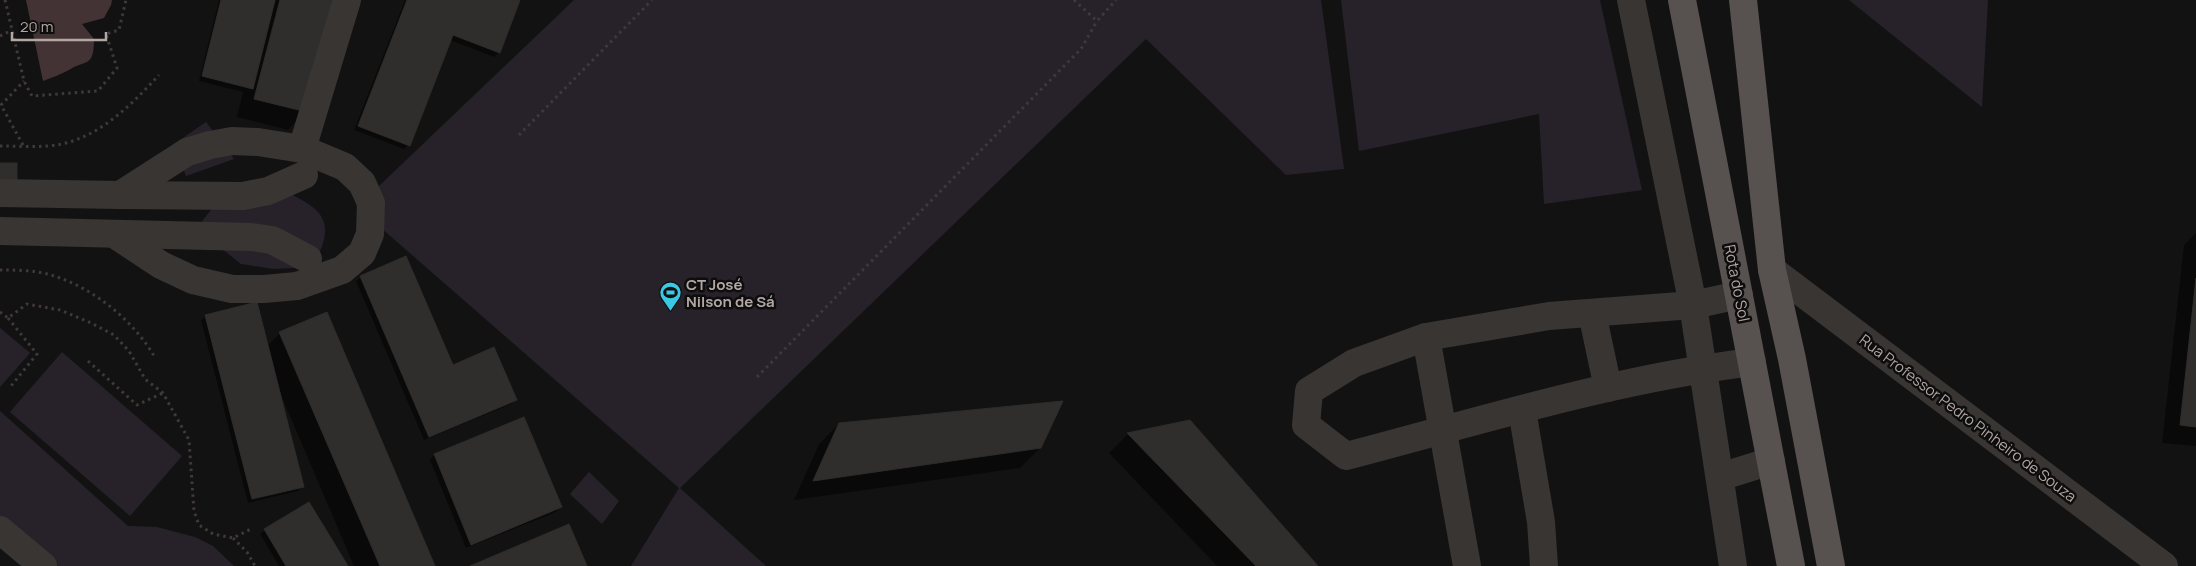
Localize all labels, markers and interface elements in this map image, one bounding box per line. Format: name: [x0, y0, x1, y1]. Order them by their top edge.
scale bar: [12, 10, 106, 42]
text: 20 m: [20, 16, 53, 37]
street label: Rota do Sol: [1719, 243, 1755, 323]
place label: CT José Nilson de Sá: [686, 274, 775, 312]
sports icon: CT José Nilson de Sá: [658, 281, 682, 312]
street label: Rua Professor Pedro Pinheiro de Souza: [1855, 329, 2081, 507]

